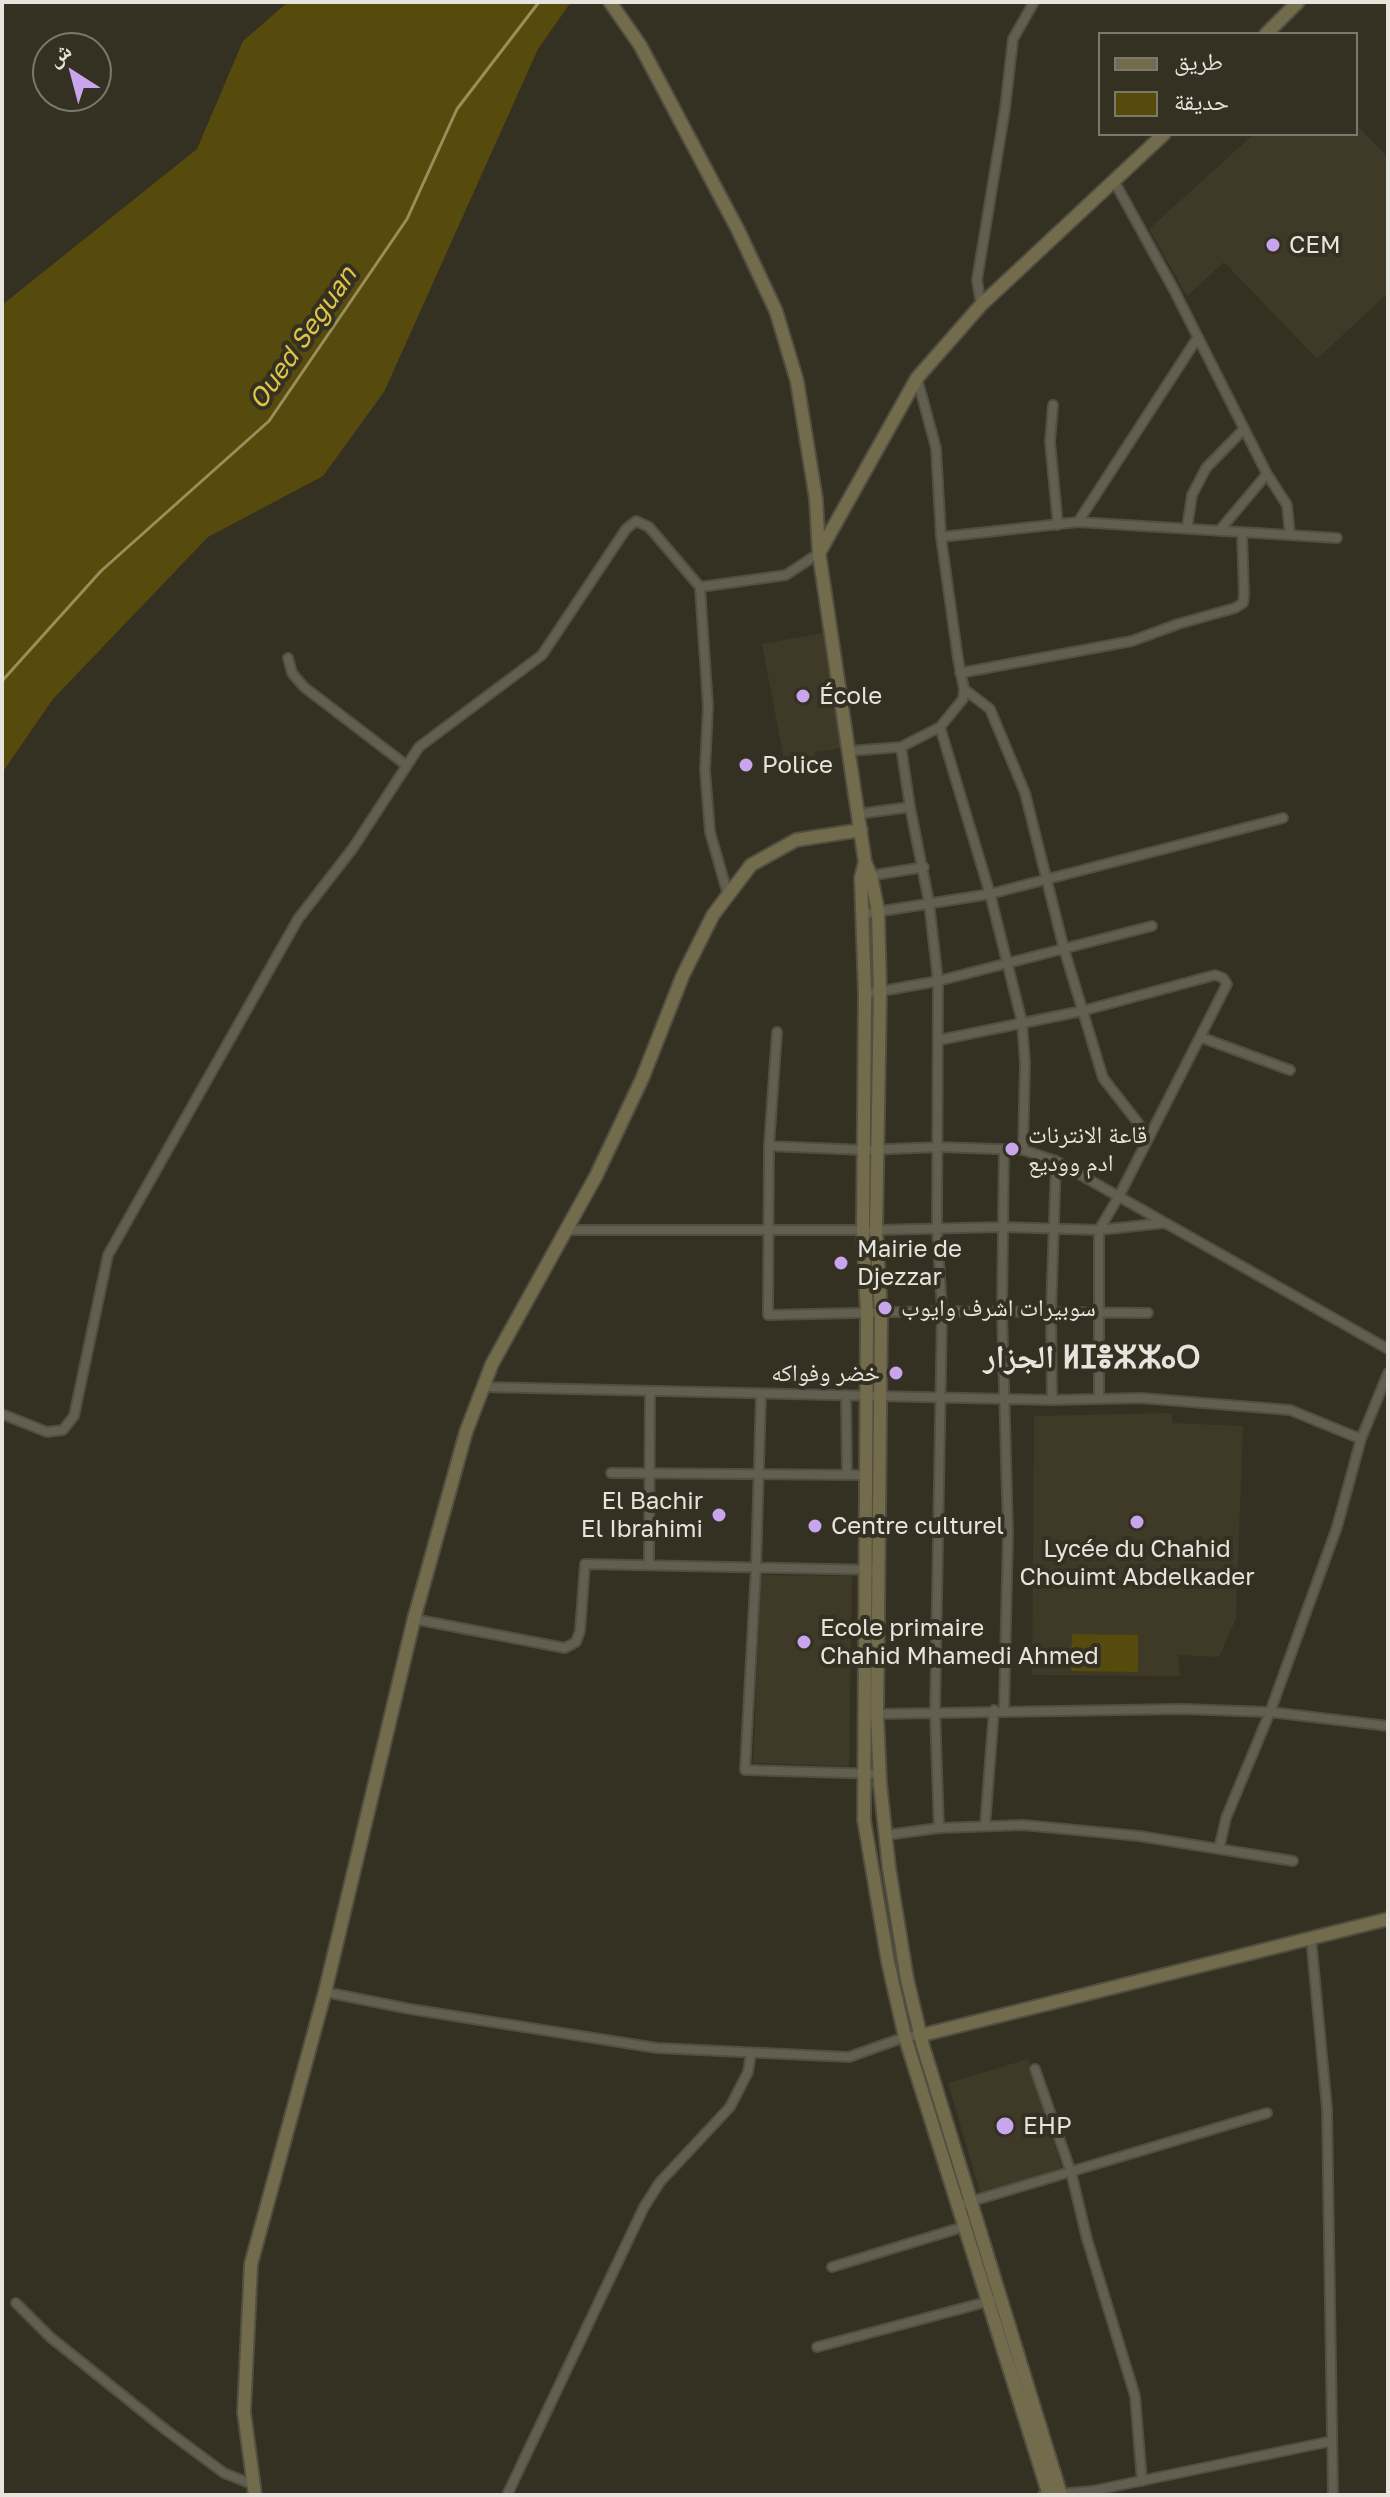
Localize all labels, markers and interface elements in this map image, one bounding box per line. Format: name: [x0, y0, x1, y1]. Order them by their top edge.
north arrow: [32, 32, 112, 112]
legend: [1098, 32, 1358, 136]
text: ش: [41, 36, 76, 72]
text: طريق: [1174, 46, 1223, 75]
text: حديقة: [1174, 86, 1229, 115]
place label: CEM: [1289, 231, 1341, 259]
marker: CEM: [1264, 236, 1282, 254]
water label: Oued Seguan: [242, 261, 364, 415]
place label: École: [819, 682, 882, 710]
marker: École: [794, 687, 812, 705]
place label: Police: [762, 751, 833, 779]
marker: Police: [737, 756, 755, 774]
place label: قاعة الانترنات ادم ووديع: [1028, 1121, 1147, 1177]
marker: قاعة الانترنات ادم ووديع: [1003, 1140, 1021, 1158]
place label: Mairie de Djezzar: [857, 1235, 962, 1291]
marker: Mairie de Djezzar: [832, 1254, 850, 1272]
place label: سوبيرات اشرف وايوب: [901, 1294, 1096, 1322]
marker: سوبيرات اشرف وايوب: [876, 1299, 894, 1317]
district label: الجزار ⵍⵊⴻⵣⵣⴰⵔ: [983, 1339, 1201, 1377]
place label: خضر وفواكه: [771, 1359, 880, 1387]
marker: خضر وفواكه: [887, 1364, 905, 1382]
place label: El Bachir El Ibrahimi: [581, 1487, 703, 1543]
marker: El Bachir El Ibrahimi: [710, 1506, 728, 1524]
place label: Centre culturel: [831, 1512, 1004, 1540]
marker: Lycée du Chahid Chouimt Abdelkader: [1128, 1513, 1146, 1531]
marker: Centre culturel: [806, 1517, 824, 1535]
place label: Lycée du Chahid Chouimt Abdelkader: [1019, 1535, 1255, 1591]
place label: Ecole primaire Chahid Mhamedi Ahmed: [820, 1614, 1099, 1670]
marker: Ecole primaire Chahid Mhamedi Ahmed: [795, 1633, 813, 1651]
place label: EHP: [1023, 2112, 1072, 2140]
marker: EHP: [994, 2115, 1016, 2137]

